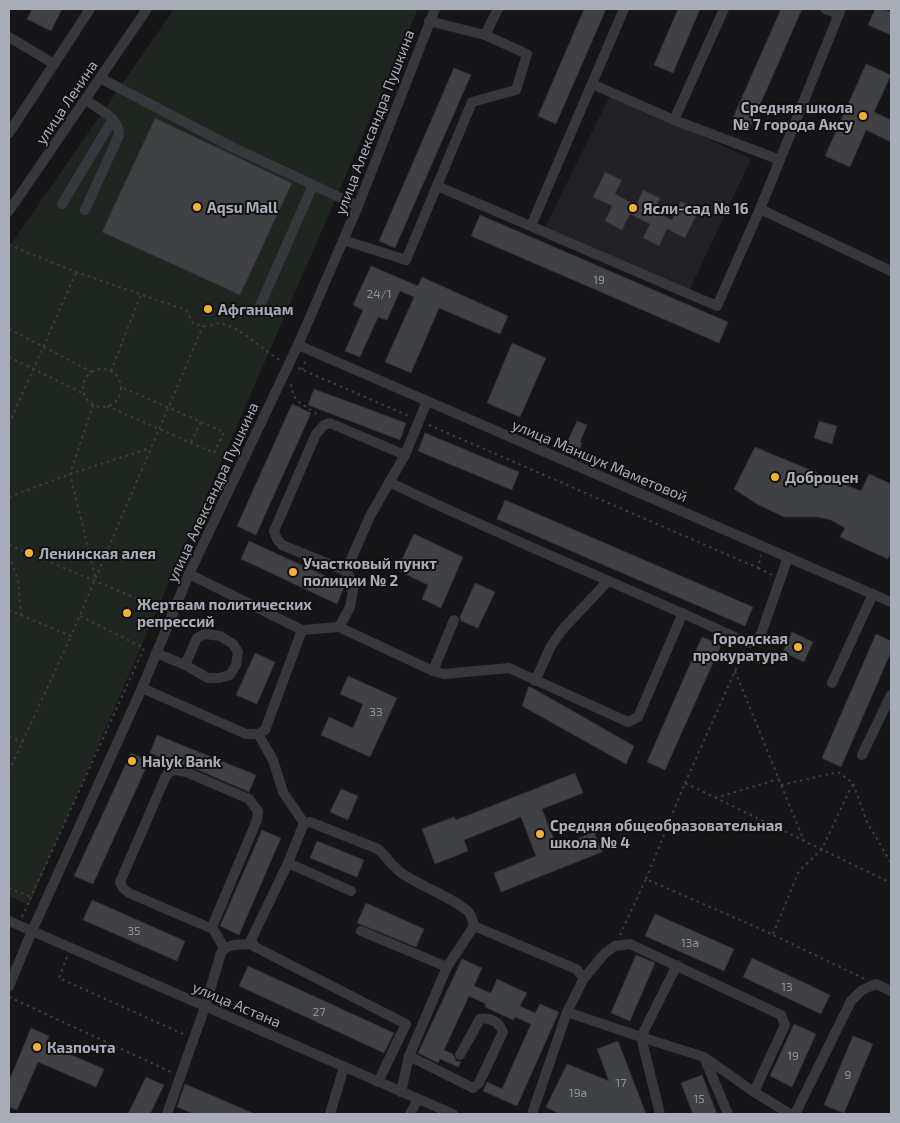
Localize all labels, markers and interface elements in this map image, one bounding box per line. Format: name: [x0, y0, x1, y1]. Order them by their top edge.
street label: улица Александра Пушкина: [330, 27, 419, 217]
street label: улица Ленина: [31, 56, 102, 148]
place label: Средняя школа № 7 города Аксу: [733, 98, 853, 133]
marker: Средняя школа № 7 города Аксу: [857, 110, 869, 122]
place label: Аqsu Mall: [207, 198, 278, 216]
place label: Ясли-сад № 16: [643, 199, 749, 217]
marker: Аqsu Mall: [191, 201, 203, 213]
marker: Ясли-сад № 16: [627, 202, 639, 214]
house number: 19: [593, 272, 605, 286]
house number: 24/1: [366, 286, 392, 300]
place label: Афганцам: [218, 300, 293, 318]
marker: Афганцам: [202, 303, 214, 315]
street label: улица Александра Пушкина: [162, 399, 263, 585]
street label: улица Маншук Маметовой: [509, 415, 690, 506]
place label: Доброцен: [785, 468, 859, 486]
marker: Доброцен: [769, 471, 781, 483]
place label: Ленинская алея: [39, 544, 156, 562]
marker: Ленинская алея: [23, 547, 35, 559]
place label: Участковый пункт полиции № 2: [303, 554, 437, 589]
marker: Участковый пункт полиции № 2: [287, 566, 299, 578]
place label: Жертвам политических репрессий: [137, 595, 312, 630]
marker: Жертвам политических репрессий: [121, 607, 133, 619]
place label: Городская прокуратура: [693, 629, 788, 664]
marker: Городская прокуратура: [792, 641, 804, 653]
house number: 33: [369, 704, 383, 718]
place label: Halyk Bank: [142, 752, 222, 771]
marker: Halyk Bank: [126, 755, 138, 767]
place label: Средняя общеобразовательная школа № 4: [550, 816, 783, 851]
marker: Средняя общеобразовательная школа № 4: [534, 828, 546, 840]
house number: 35: [127, 923, 141, 937]
house number: 13а: [681, 935, 699, 949]
street label: улица Астана: [190, 977, 284, 1032]
house number: 13: [781, 979, 793, 993]
house number: 27: [313, 1004, 325, 1018]
place label: Казпочта: [47, 1038, 116, 1056]
marker: Казпочта: [31, 1041, 43, 1053]
house number: 19: [787, 1048, 799, 1062]
house number: 9: [845, 1067, 852, 1081]
house number: 17: [616, 1075, 626, 1089]
house number: 19а: [569, 1085, 587, 1099]
house number: 15: [693, 1091, 705, 1105]

